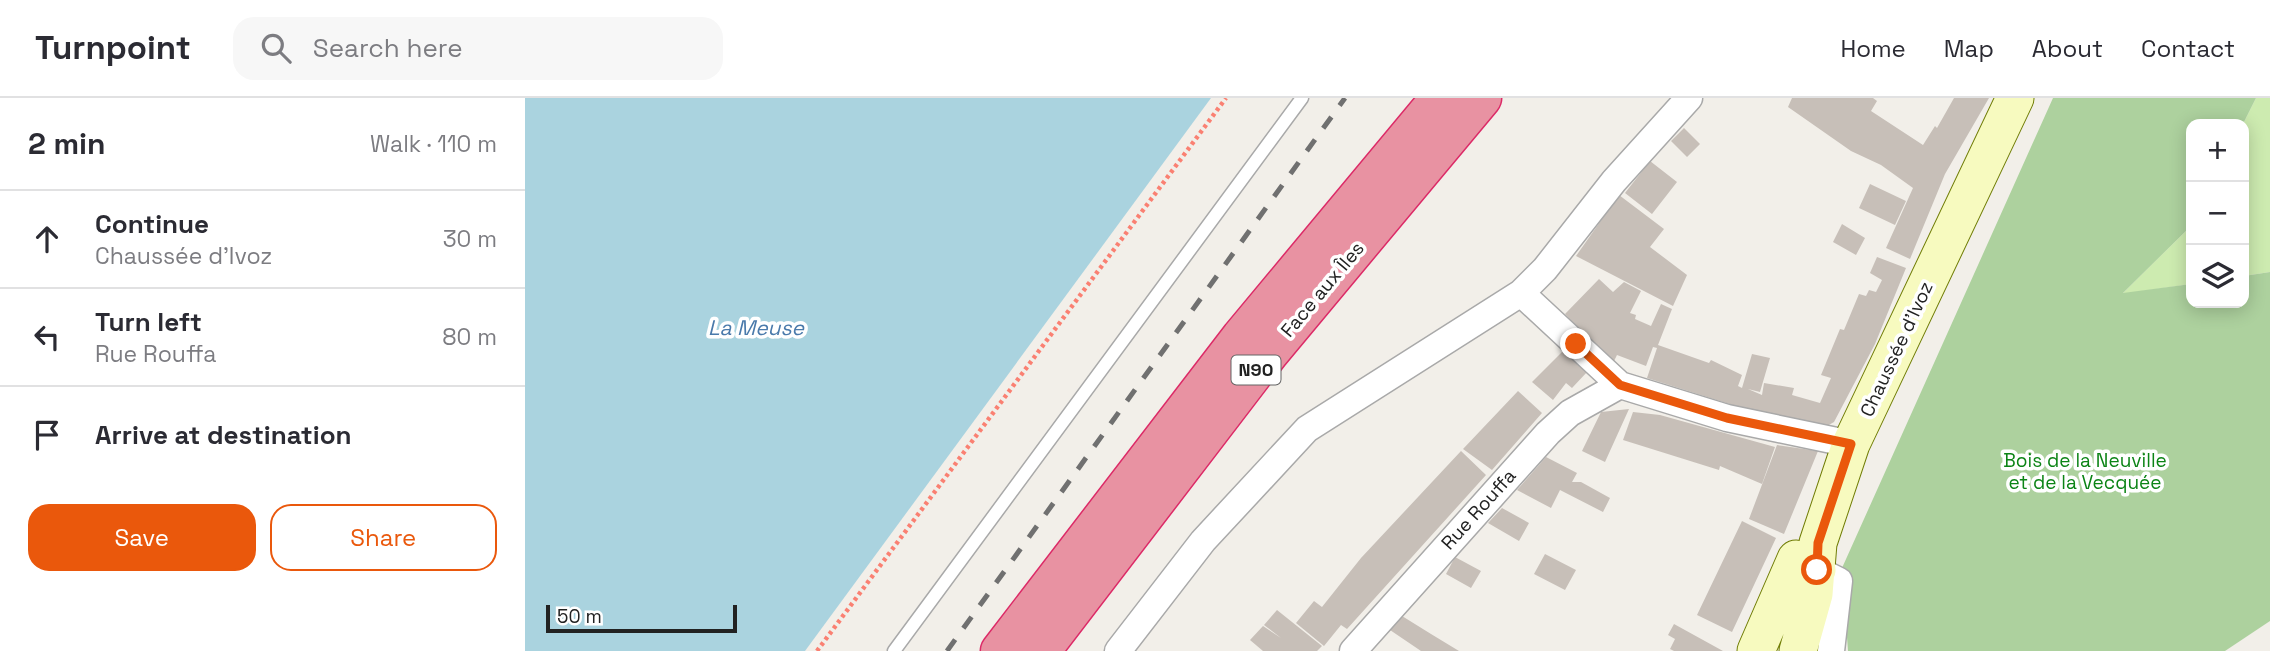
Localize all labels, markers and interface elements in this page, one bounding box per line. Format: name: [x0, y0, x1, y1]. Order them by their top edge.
search box: [233, 17, 723, 80]
text: Turnpoint: [35, 27, 191, 69]
icon: search: [257, 29, 295, 67]
text: Search here: [313, 31, 463, 65]
text: Home: [1840, 33, 1906, 64]
text: Map: [1944, 33, 1994, 64]
text: About: [2032, 33, 2103, 64]
text: Contact: [2141, 33, 2235, 64]
map controls: [2186, 119, 2249, 308]
button: +: [2186, 119, 2249, 182]
text: 2 min: [28, 124, 106, 163]
text: Walk · 110 m: [370, 129, 497, 159]
button: −: [2186, 182, 2249, 245]
text: Continue: [95, 207, 209, 241]
icon: ahead: [28, 220, 66, 258]
text: 30 m: [443, 224, 497, 254]
street label: Face aux Îles: [1275, 236, 1370, 342]
text: Chaussée d'Ivoz: [95, 241, 272, 271]
button: layers: [2186, 245, 2249, 308]
street label: Chaussée d'Ivoz: [1854, 278, 1939, 421]
text: Turn left: [95, 305, 202, 339]
water label: La Meuse: [708, 314, 806, 341]
icon: left: [28, 318, 66, 356]
text: 80 m: [442, 322, 497, 352]
route end: [1560, 328, 1591, 359]
text: Rue Rouffa: [95, 339, 216, 369]
road number: N90: [1231, 356, 1281, 384]
icon: arrive: [28, 416, 66, 454]
text: Arrive at destination: [95, 418, 352, 452]
park label: Bois de la Neuville et de la Vecquée: [2003, 448, 2167, 495]
street label: Rue Rouffa: [1436, 464, 1521, 555]
button: Save: [28, 504, 256, 571]
button: Share: [270, 504, 497, 571]
route start: [1801, 554, 1832, 585]
scale bar: [546, 602, 737, 634]
text: 50 m: [557, 604, 602, 629]

